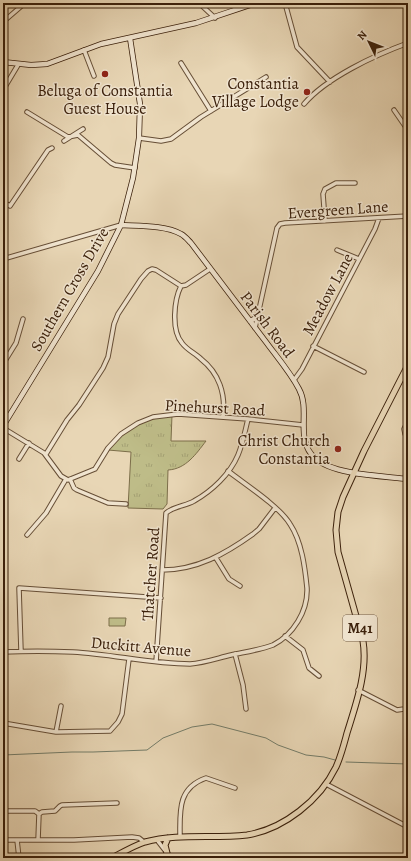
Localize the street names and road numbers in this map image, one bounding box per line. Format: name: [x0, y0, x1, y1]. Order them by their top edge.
street label: Evergreen Lane: [287, 196, 389, 224]
street label: Southern Cross Drive: [25, 224, 114, 355]
street label: Meadow Lane: [297, 250, 359, 339]
street label: Parish Road: [235, 287, 300, 363]
street label: Pinehurst Road: [164, 394, 266, 422]
street label: Thatcher Road: [137, 526, 165, 622]
road number: M41: [343, 615, 377, 641]
street label: Duckitt Avenue: [90, 632, 192, 662]

